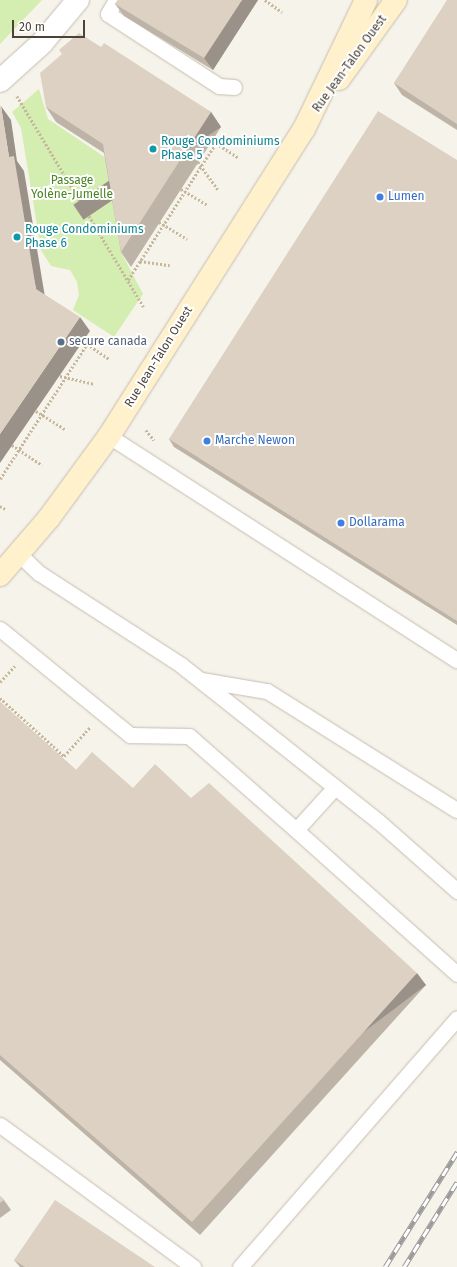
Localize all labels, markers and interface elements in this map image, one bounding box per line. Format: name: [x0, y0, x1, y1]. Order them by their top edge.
scale bar: [14, 12, 87, 38]
street label: Rue Jean-Talon Ouest: [310, 13, 390, 115]
text: 20 m: [19, 20, 45, 34]
place label: Rouge Condominiums Phase 5: [161, 135, 279, 163]
marker: Rouge Condominiums Phase 5: [148, 144, 158, 154]
park label: Passage Yolène-Jumelle: [31, 174, 113, 202]
place label: Lumen: [388, 190, 425, 204]
marker: Lumen: [375, 192, 385, 202]
place label: Rouge Condominiums Phase 6: [25, 223, 143, 251]
marker: Rouge Condominiums Phase 6: [12, 232, 22, 242]
street label: Rue Jean-Talon Ouest: [122, 304, 196, 410]
place label: secure canada: [69, 335, 147, 349]
marker: secure canada: [56, 337, 66, 347]
place label: Marche Newon: [215, 434, 295, 448]
marker: Marche Newon: [202, 436, 212, 446]
place label: Dollarama: [349, 516, 405, 530]
marker: Dollarama: [336, 518, 346, 528]

